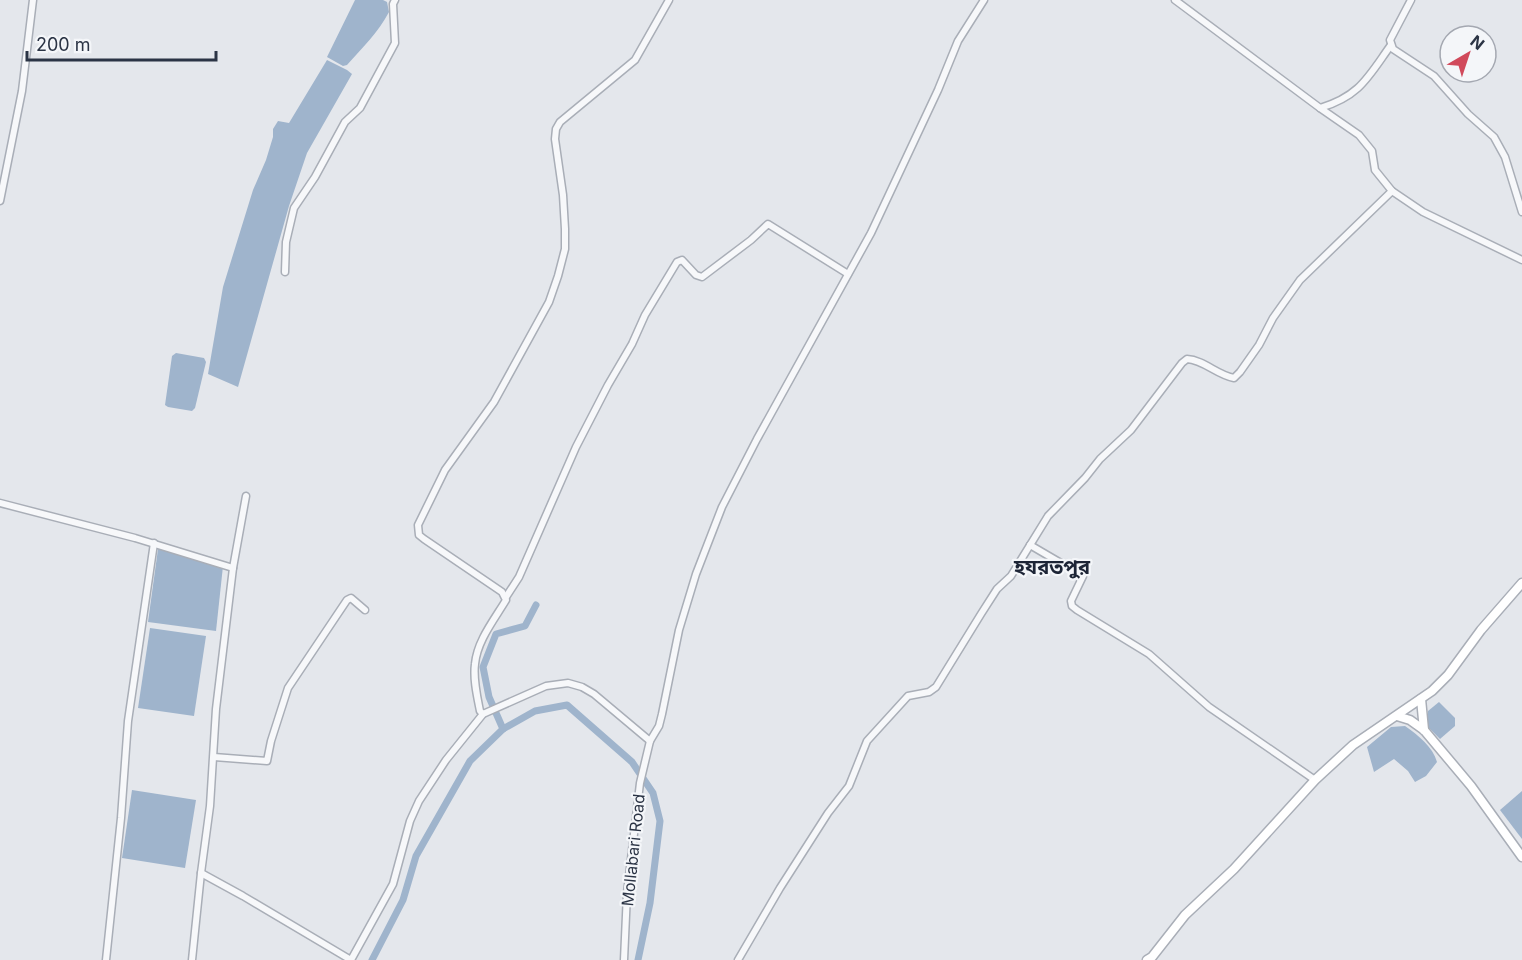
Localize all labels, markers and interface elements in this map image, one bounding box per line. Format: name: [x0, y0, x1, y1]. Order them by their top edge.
scale bar: [27, 24, 216, 62]
north arrow: [1438, 24, 1498, 84]
text: N: [1466, 31, 1488, 54]
text: 200 m: [36, 34, 91, 55]
district label: হযরতপুর: [1013, 555, 1091, 579]
street label: Mollabari Road: [617, 793, 649, 907]

